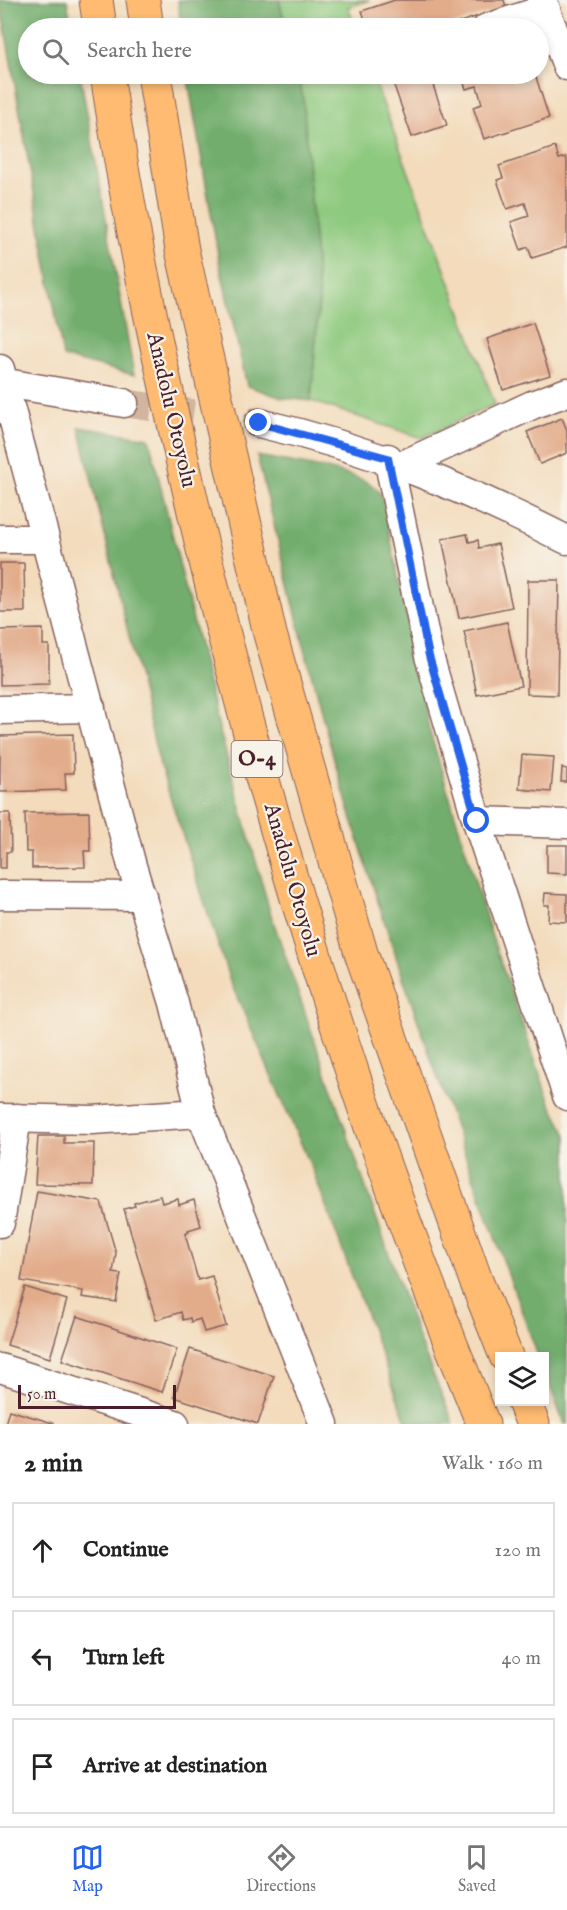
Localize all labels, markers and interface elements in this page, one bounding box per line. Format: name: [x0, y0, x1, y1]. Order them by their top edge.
search box: [18, 18, 549, 84]
icon: search: [39, 35, 72, 68]
text: Search here: [87, 37, 192, 65]
street label: Anadolu Otoyolu: [139, 329, 202, 490]
route end: [245, 409, 271, 435]
road number: O-4: [232, 741, 282, 777]
street label: Anadolu Otoyolu: [256, 799, 327, 960]
route start: [463, 807, 489, 833]
map controls: [495, 1352, 549, 1406]
button: layers: [495, 1352, 549, 1406]
scale bar: [18, 1382, 176, 1410]
text: 50 m: [27, 1385, 56, 1405]
text: 2 min: [24, 1447, 83, 1480]
text: Walk · 160 m: [442, 1451, 543, 1476]
icon: ahead: [26, 1534, 59, 1567]
text: Continue: [83, 1536, 169, 1564]
text: 120 m: [495, 1538, 541, 1563]
icon: left: [26, 1642, 59, 1675]
text: Turn left: [83, 1644, 165, 1672]
text: 40 m: [502, 1646, 541, 1671]
icon: arrive: [26, 1750, 59, 1783]
text: Arrive at destination: [83, 1752, 267, 1780]
tab: Map: [71, 1841, 104, 1897]
tab: Directions: [246, 1841, 316, 1897]
tab: Saved: [458, 1841, 496, 1897]

